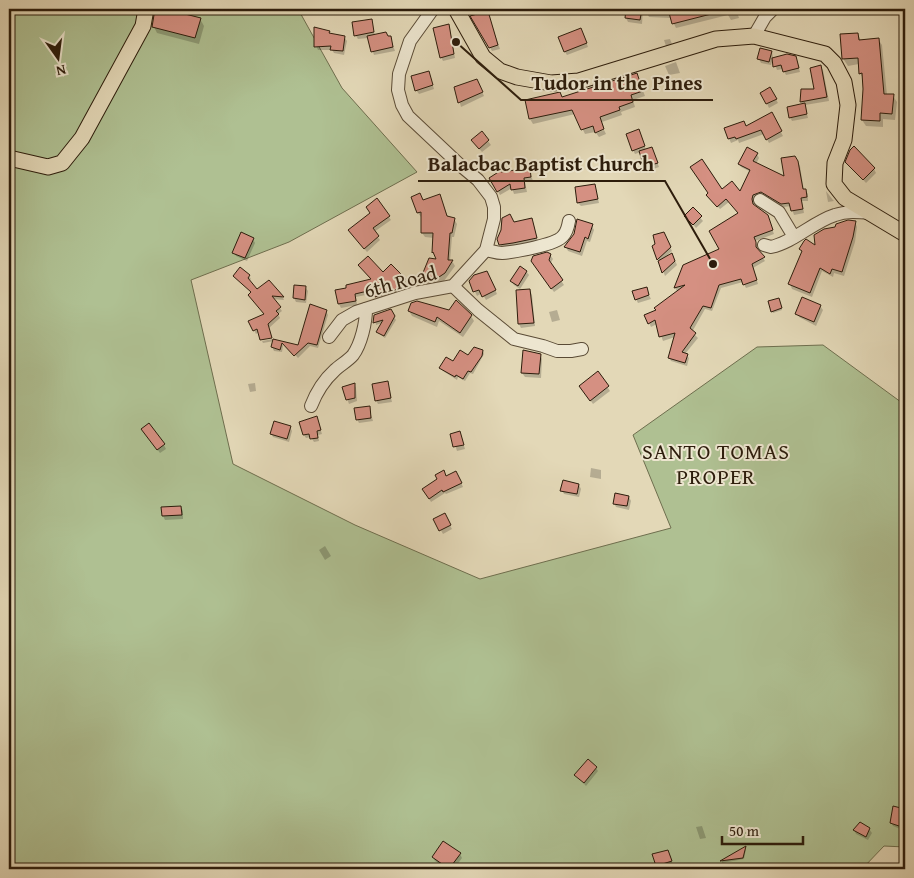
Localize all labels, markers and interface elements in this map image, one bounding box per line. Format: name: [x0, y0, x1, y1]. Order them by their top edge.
north arrow: [32, 32, 82, 82]
text: N: [54, 60, 68, 82]
callout: Tudor in the Pines: [521, 64, 713, 100]
text: Tudor in the Pines: [531, 67, 703, 98]
callout: Balacbac Baptist Church: [418, 145, 665, 181]
text: Balacbac Baptist Church: [428, 148, 655, 179]
street label: 6th Road: [360, 257, 440, 305]
district label: SANTO TOMAS PROPER: [642, 435, 790, 492]
scale bar: [722, 813, 803, 845]
text: 50 m: [729, 820, 760, 841]

